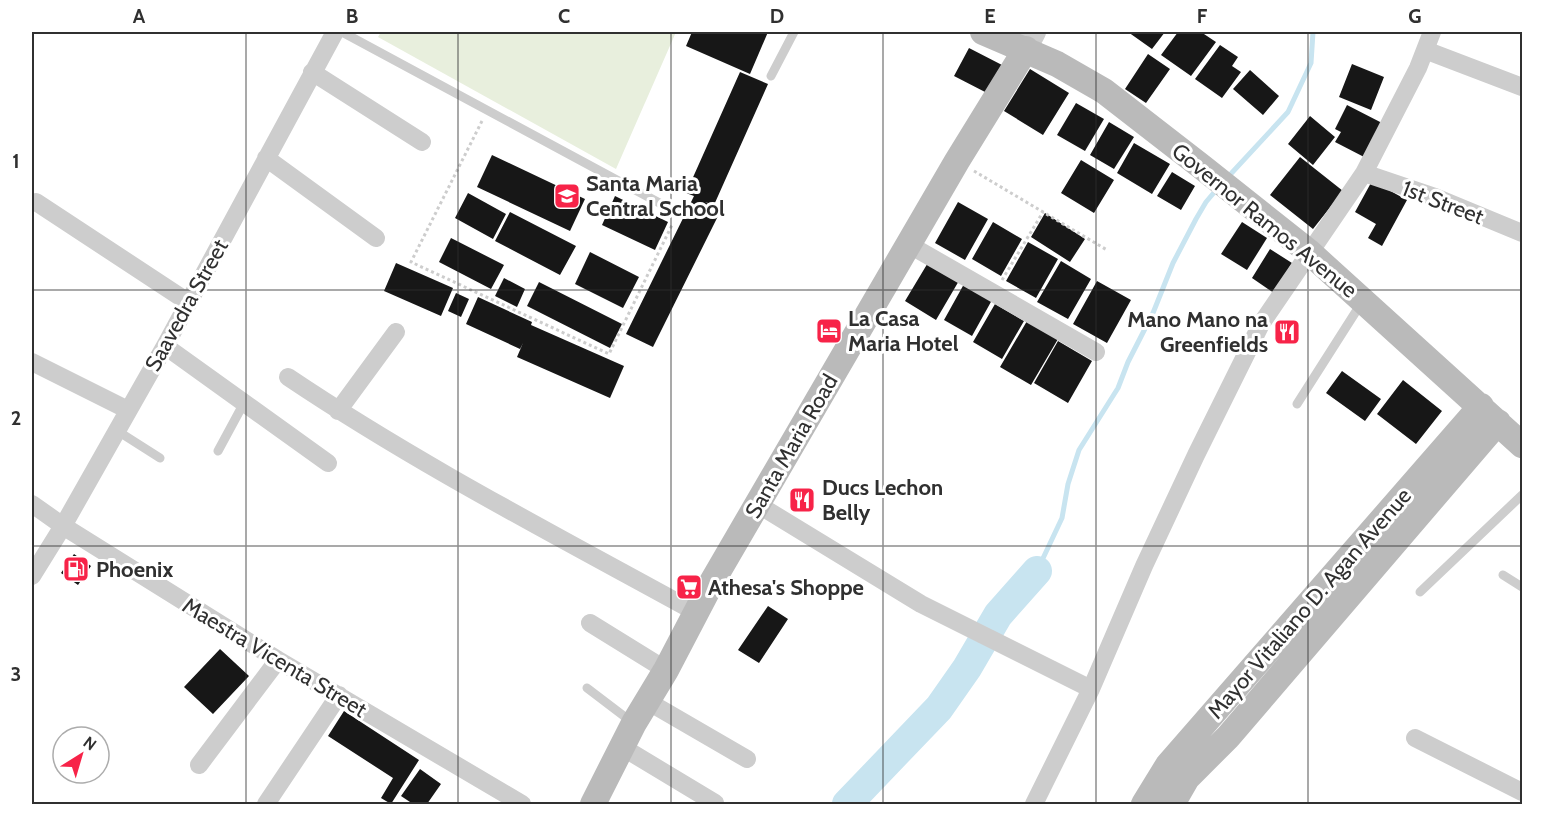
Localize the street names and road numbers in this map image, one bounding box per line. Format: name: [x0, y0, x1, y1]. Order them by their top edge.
street label: Governor Ramos Avenue: [1167, 137, 1363, 303]
street label: 1st Street: [1398, 175, 1488, 231]
street label: Saavedra Street: [139, 234, 234, 376]
street label: Santa Maria Road: [739, 370, 844, 523]
street label: Mayor Vitaliano D. Agan Avenue: [1202, 483, 1417, 724]
street label: Maestra Vicenta Street: [178, 592, 372, 723]

